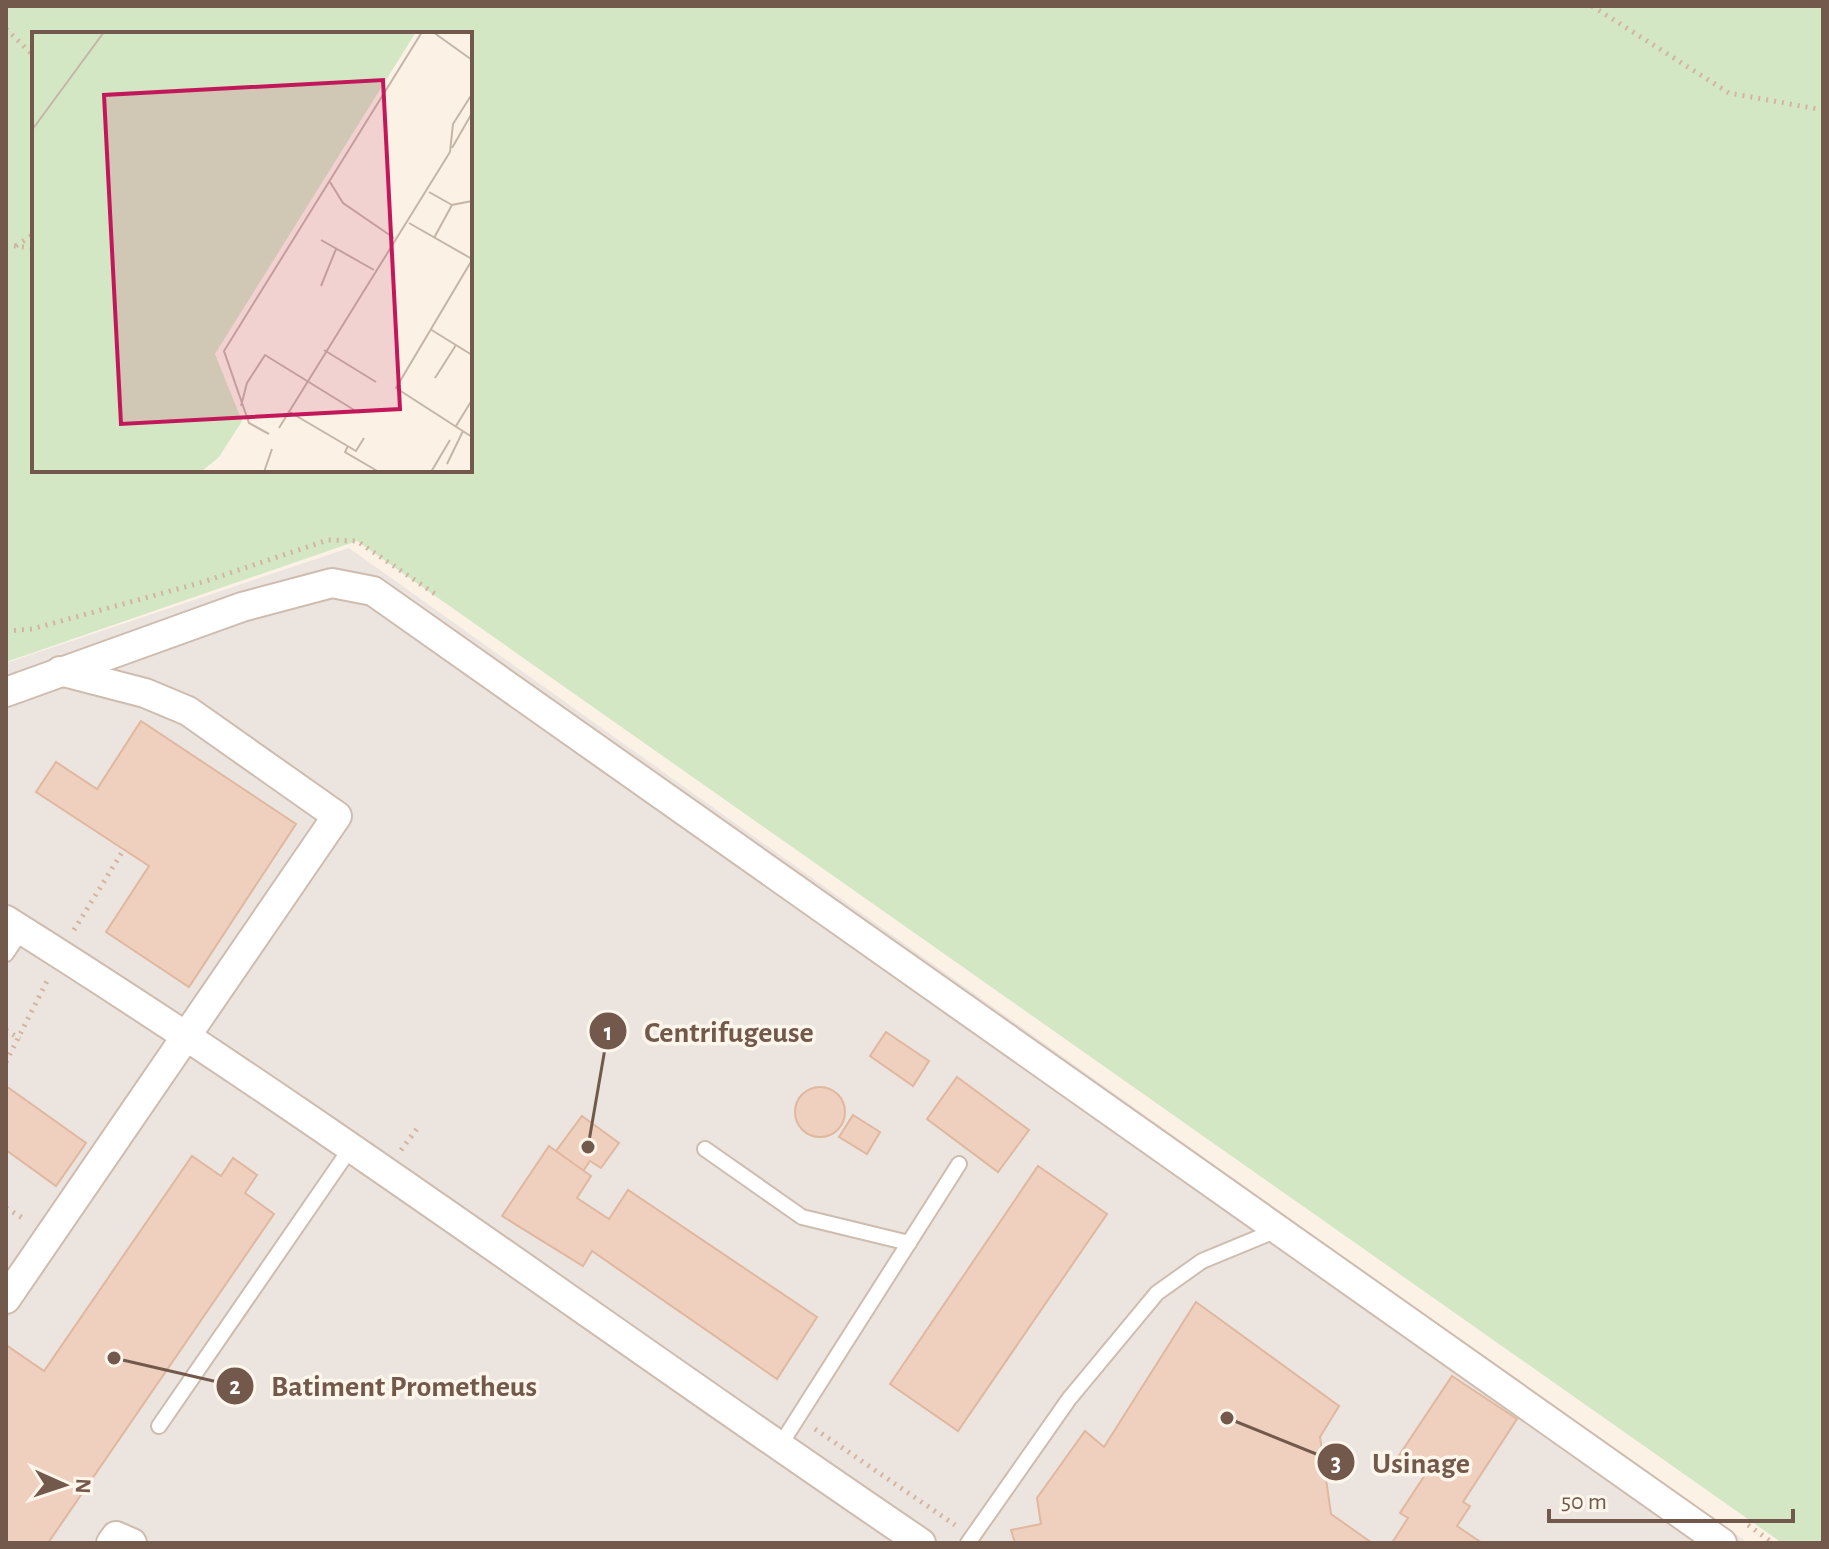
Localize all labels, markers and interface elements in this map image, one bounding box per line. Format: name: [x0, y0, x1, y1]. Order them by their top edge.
inset map: [32, 32, 472, 472]
callout: Centrifugeuse: [588, 1004, 829, 1058]
text: Centrifugeuse: [644, 1018, 814, 1048]
text: 1: [604, 1021, 612, 1045]
callout: Batiment Prometheus: [215, 1359, 553, 1413]
text: Batiment Prometheus: [271, 1372, 537, 1402]
text: 2: [229, 1375, 241, 1399]
callout: Usinage: [1316, 1435, 1486, 1489]
north arrow: [24, 1445, 104, 1525]
text: Usinage: [1372, 1449, 1470, 1479]
text: 3: [1331, 1452, 1341, 1476]
scale bar: [1549, 1473, 1793, 1523]
text: N: [72, 1478, 94, 1494]
text: 50 m: [1561, 1490, 1607, 1514]

